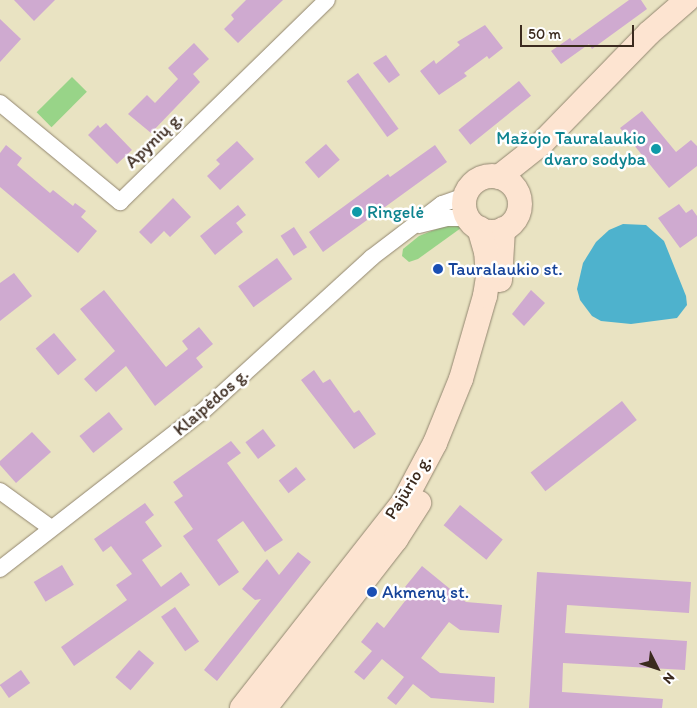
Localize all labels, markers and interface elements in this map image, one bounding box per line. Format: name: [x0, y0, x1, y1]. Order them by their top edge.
scale bar: [522, 15, 636, 47]
text: 50 m: [528, 25, 561, 43]
street label: Apynių g.: [121, 107, 187, 173]
place label: Mažojo Tauralaukio dvaro sodyba: [496, 128, 646, 170]
marker: Mažojo Tauralaukio dvaro sodyba: [650, 143, 662, 155]
place label: Ringelė: [367, 201, 424, 223]
marker: Ringelė: [351, 206, 363, 218]
place label: Tauralaukio st.: [448, 258, 563, 280]
marker: Tauralaukio st.: [432, 263, 444, 275]
street label: Klaipėdos g.: [169, 363, 253, 441]
street label: Pajūrio g.: [380, 451, 436, 523]
place label: Akmenų st.: [382, 581, 469, 603]
marker: Akmenų st.: [366, 586, 378, 598]
north arrow: [632, 643, 682, 693]
text: N: [659, 669, 678, 687]

